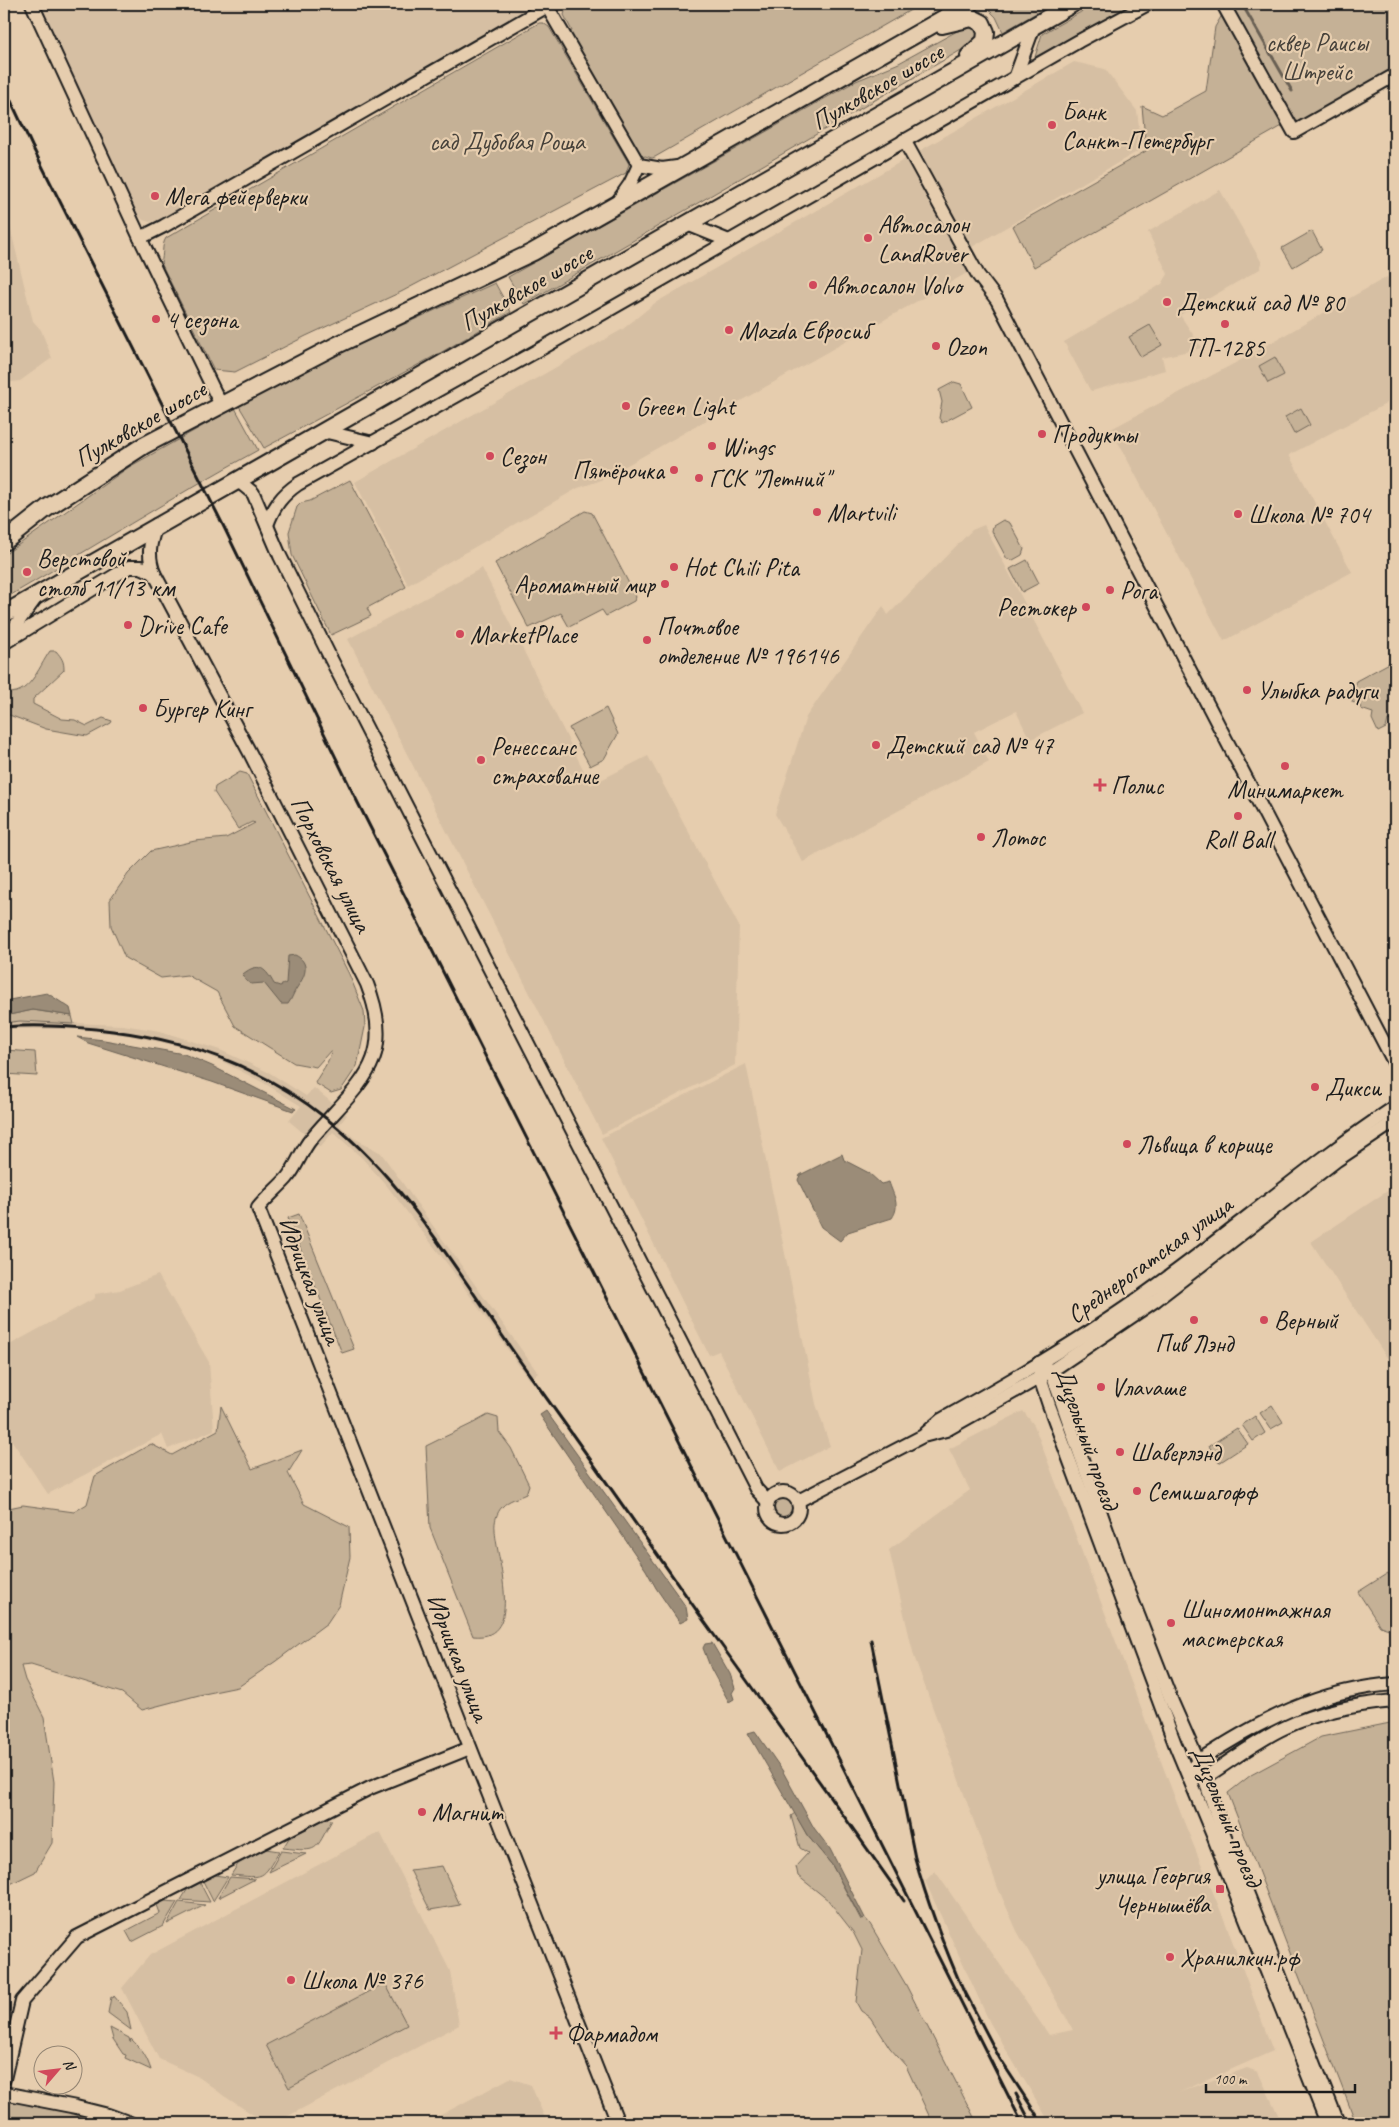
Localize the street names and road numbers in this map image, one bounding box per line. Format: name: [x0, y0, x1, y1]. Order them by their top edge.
street label: Пулковское шоссе: [806, 35, 951, 137]
street label: Пулковское шоссе: [455, 236, 600, 338]
street label: Пулковское шоссе: [69, 372, 214, 474]
street label: Порховская улица: [283, 791, 380, 940]
street label: Среднерогатская улица: [1061, 1187, 1241, 1331]
street label: Идрицкая улица: [271, 1212, 350, 1351]
street label: Дизельный проезд: [1047, 1363, 1127, 1516]
street label: Идрицкая улица: [419, 1589, 498, 1728]
street label: Дизельный проезд: [1183, 1741, 1271, 1894]

